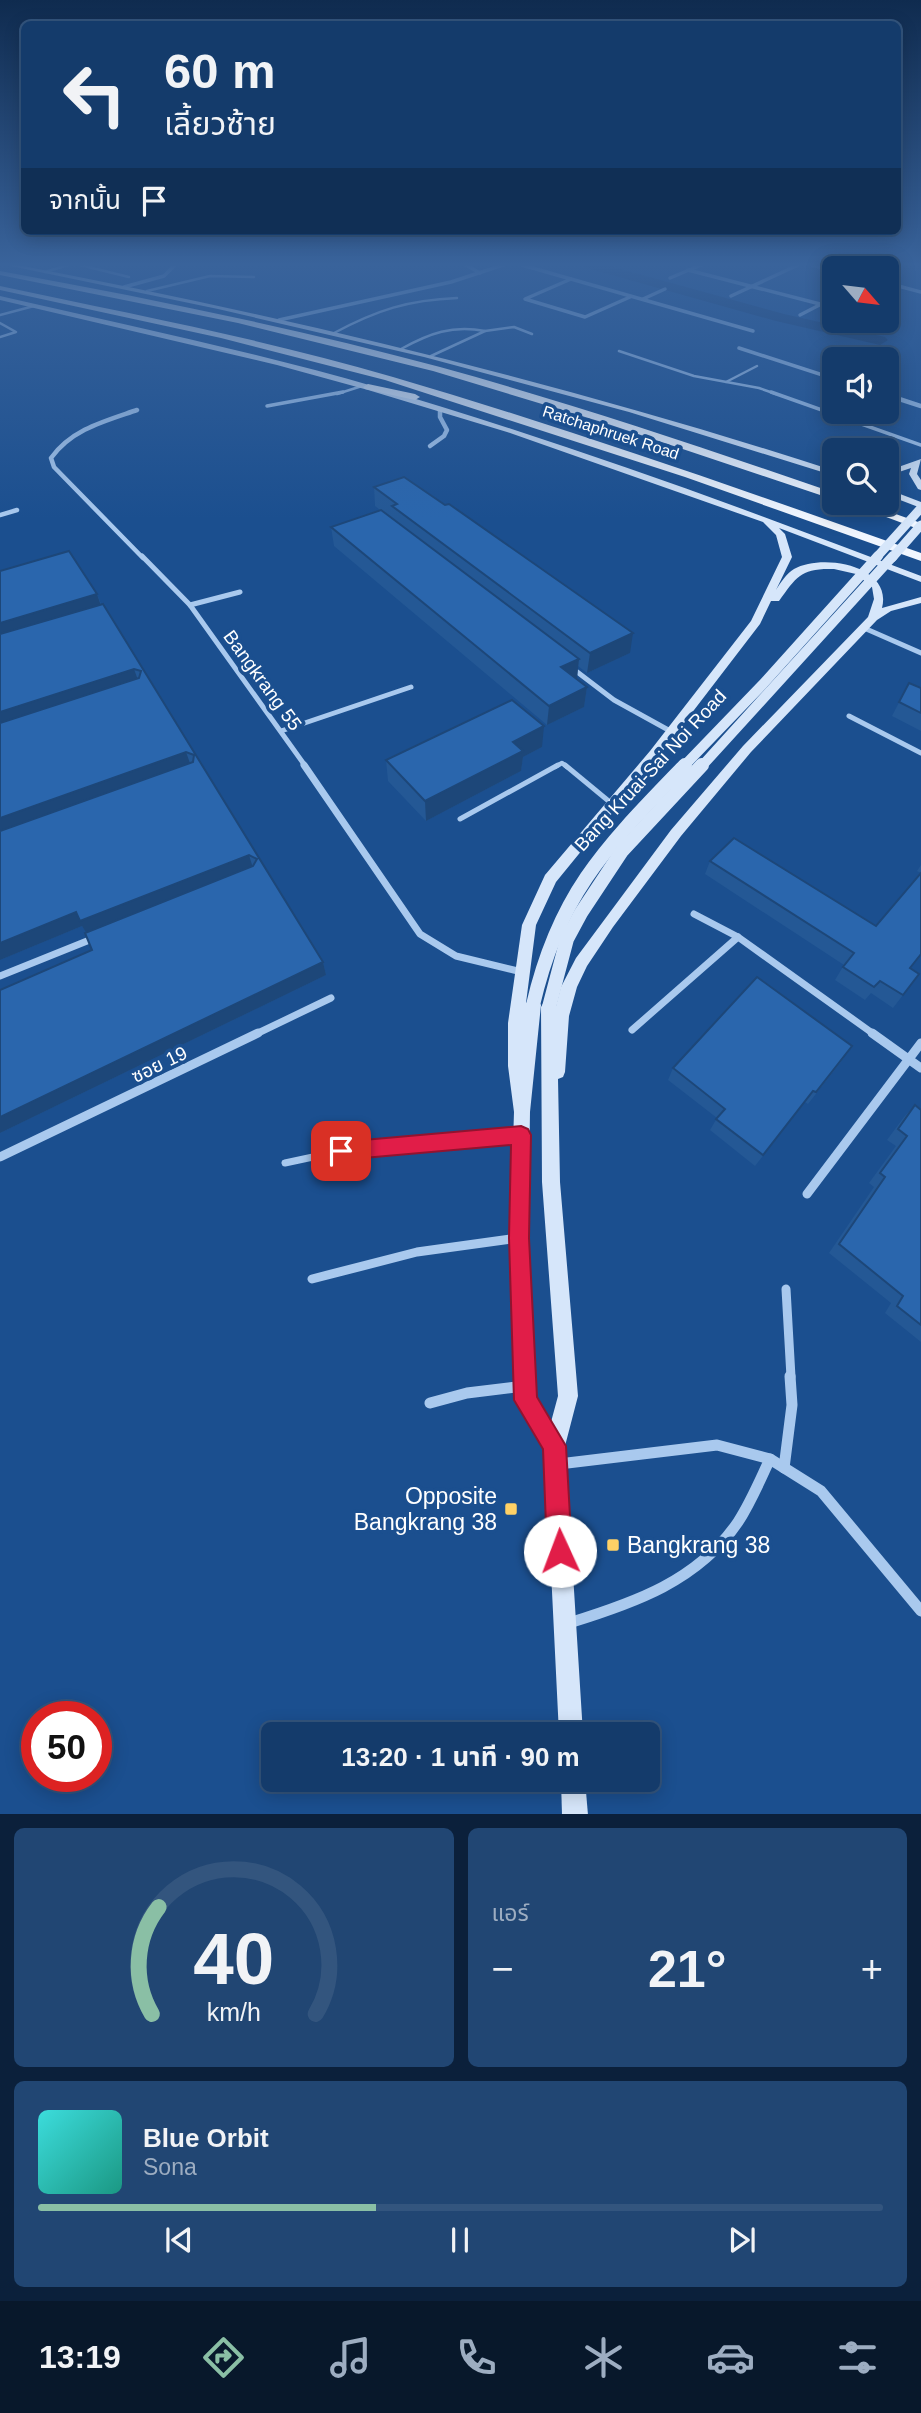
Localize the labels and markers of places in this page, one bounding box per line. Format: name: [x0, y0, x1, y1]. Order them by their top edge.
pin: [311, 1121, 371, 1181]
place label: Opposite Bangkrang 38: [354, 1483, 497, 1535]
marker: Opposite Bangkrang 38: [503, 1501, 519, 1517]
place label: Bangkrang 38: [627, 1532, 770, 1558]
marker: Bangkrang 38: [605, 1537, 621, 1553]

